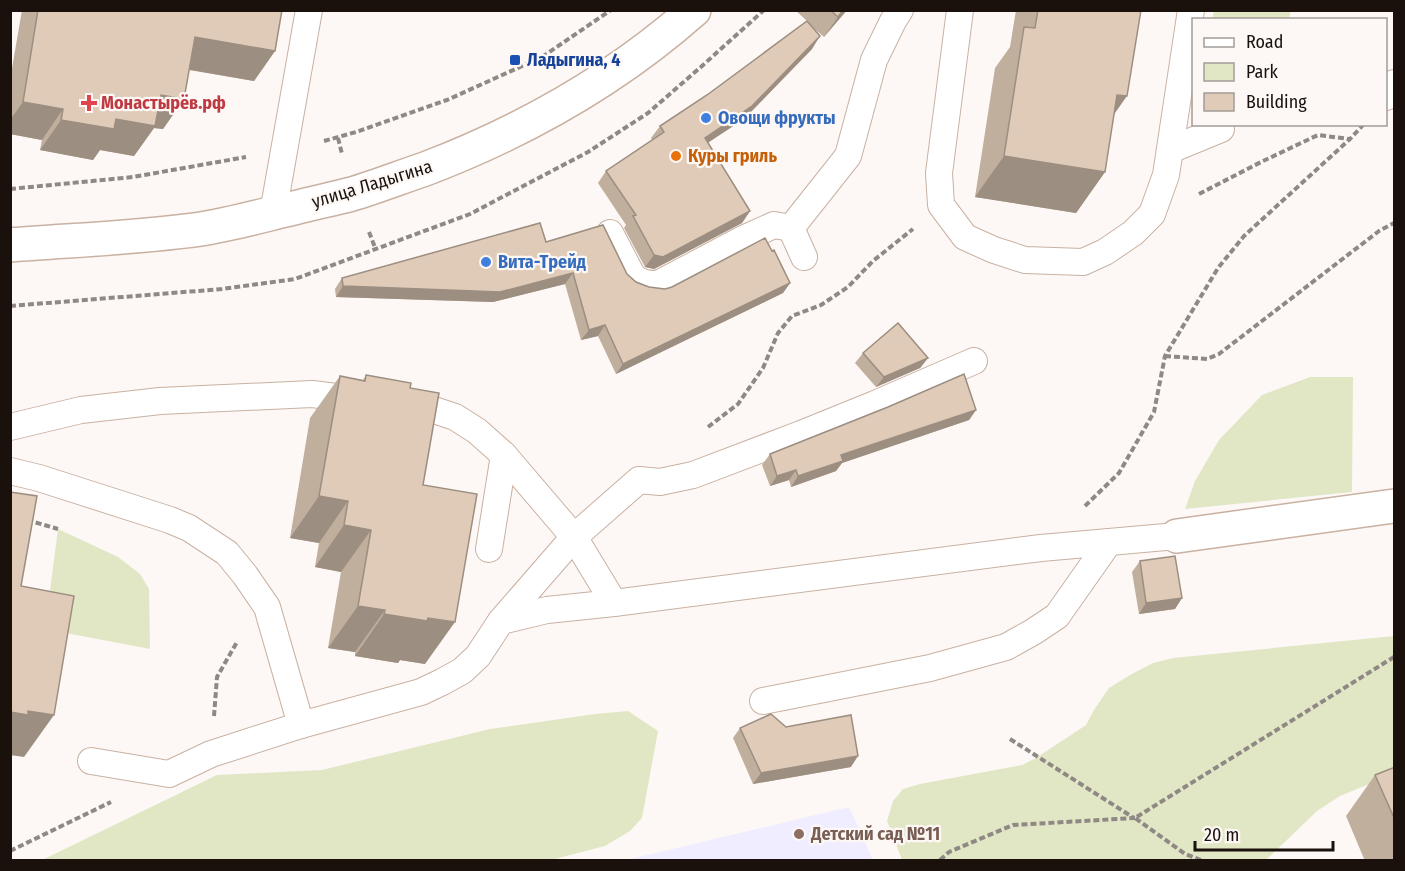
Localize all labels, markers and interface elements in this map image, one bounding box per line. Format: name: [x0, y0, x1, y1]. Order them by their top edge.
legend: [1192, 18, 1387, 126]
text: Road: [1246, 31, 1283, 53]
place label: Ладыгина, 4: [527, 49, 621, 71]
marker: Ладыгина, 4: [508, 53, 522, 67]
text: Park: [1246, 61, 1279, 83]
text: Building: [1246, 91, 1307, 113]
place label: Монастырёв.рф: [101, 92, 226, 114]
marker: Монастырёв.рф: [82, 96, 96, 110]
place label: Овощи фрукты: [718, 107, 836, 129]
marker: Овощи фрукты: [699, 111, 713, 125]
place label: Куры гриль: [688, 145, 777, 167]
marker: Куры гриль: [669, 149, 683, 163]
street label: улица Ладыгина: [309, 155, 435, 213]
place label: Вита-Трейд: [498, 251, 586, 273]
marker: Вита-Трейд: [479, 255, 493, 269]
scale bar: [1195, 814, 1333, 852]
place label: Детский сад №11: [810, 823, 940, 845]
text: 20 m: [1204, 824, 1239, 846]
marker: Детский сад №11: [792, 827, 806, 841]

